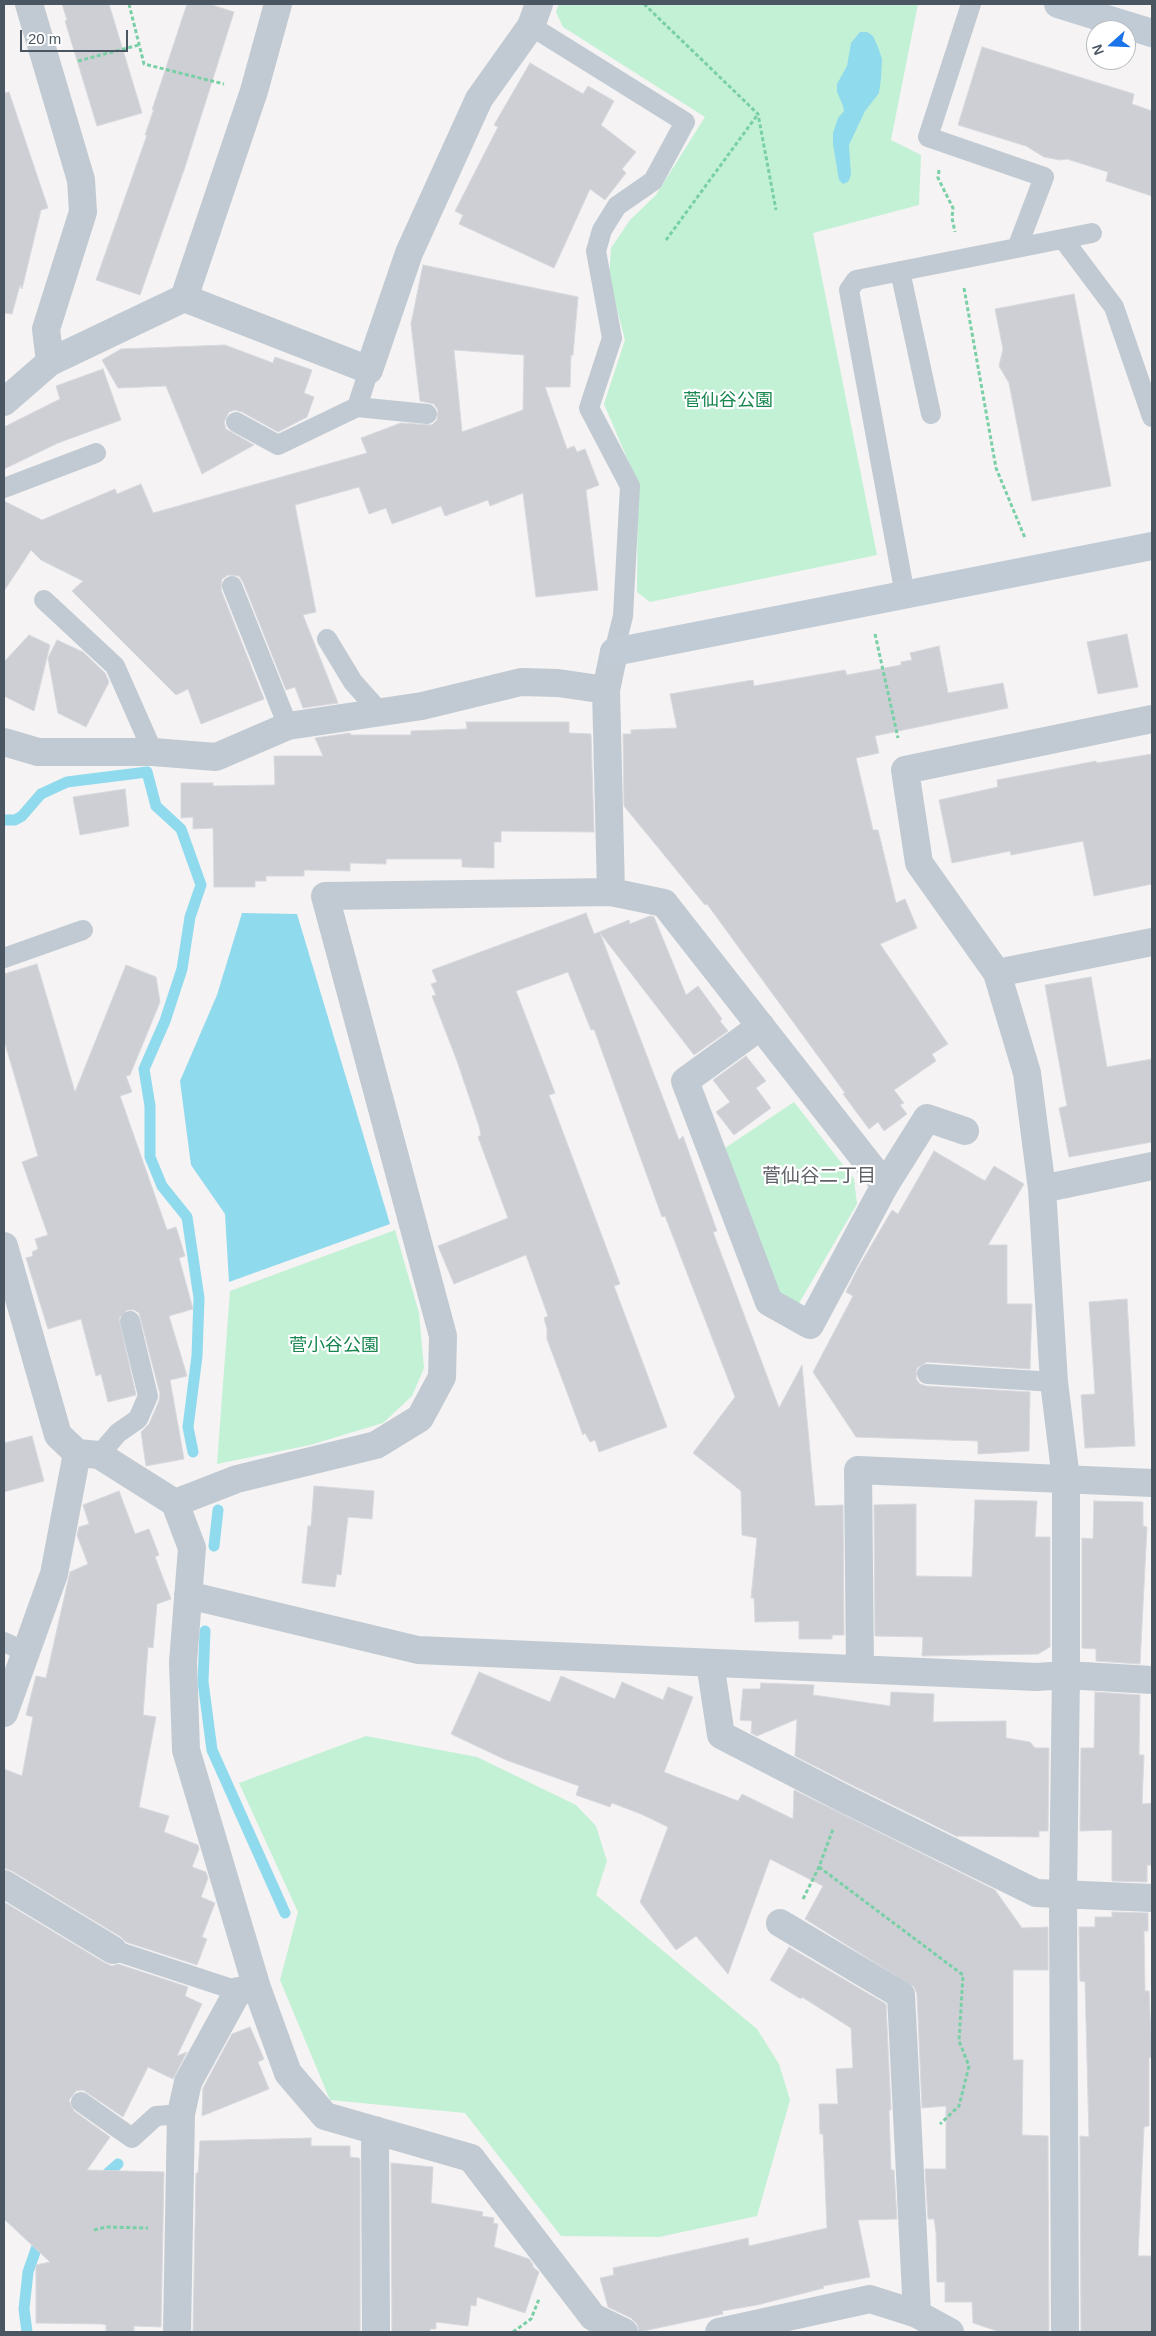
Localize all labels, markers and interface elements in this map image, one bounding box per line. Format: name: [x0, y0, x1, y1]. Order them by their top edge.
scale bar: [22, 20, 130, 52]
north arrow: [1086, 20, 1136, 70]
text: 20 m: [28, 30, 61, 47]
text: N: [1089, 42, 1107, 57]
park label: 菅仙谷公園: [683, 390, 773, 412]
district label: 菅仙谷二丁目: [762, 1166, 876, 1188]
park label: 菅小谷公園: [289, 1335, 379, 1357]

